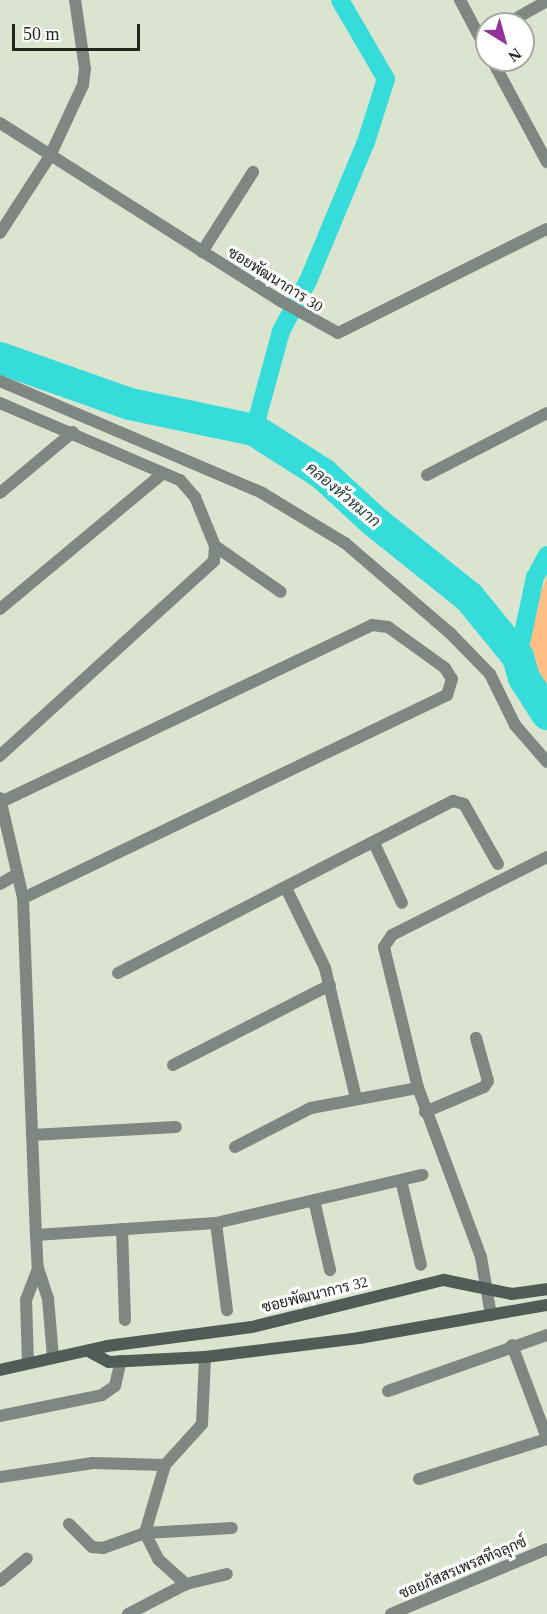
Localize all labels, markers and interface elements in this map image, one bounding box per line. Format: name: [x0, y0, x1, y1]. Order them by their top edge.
scale bar: [15, 12, 142, 50]
north arrow: [475, 12, 535, 72]
text: 50 m: [23, 24, 60, 44]
text: N: [505, 45, 525, 65]
street label: ซอยพัฒนาการ 30: [224, 244, 326, 316]
water label: คลองหัวหมาก: [302, 458, 384, 532]
street label: ซอยพัฒนาการ 32: [260, 1273, 370, 1317]
street label: ซอยภัสสรเพรสทีจลุกซ์: [397, 1533, 529, 1603]

